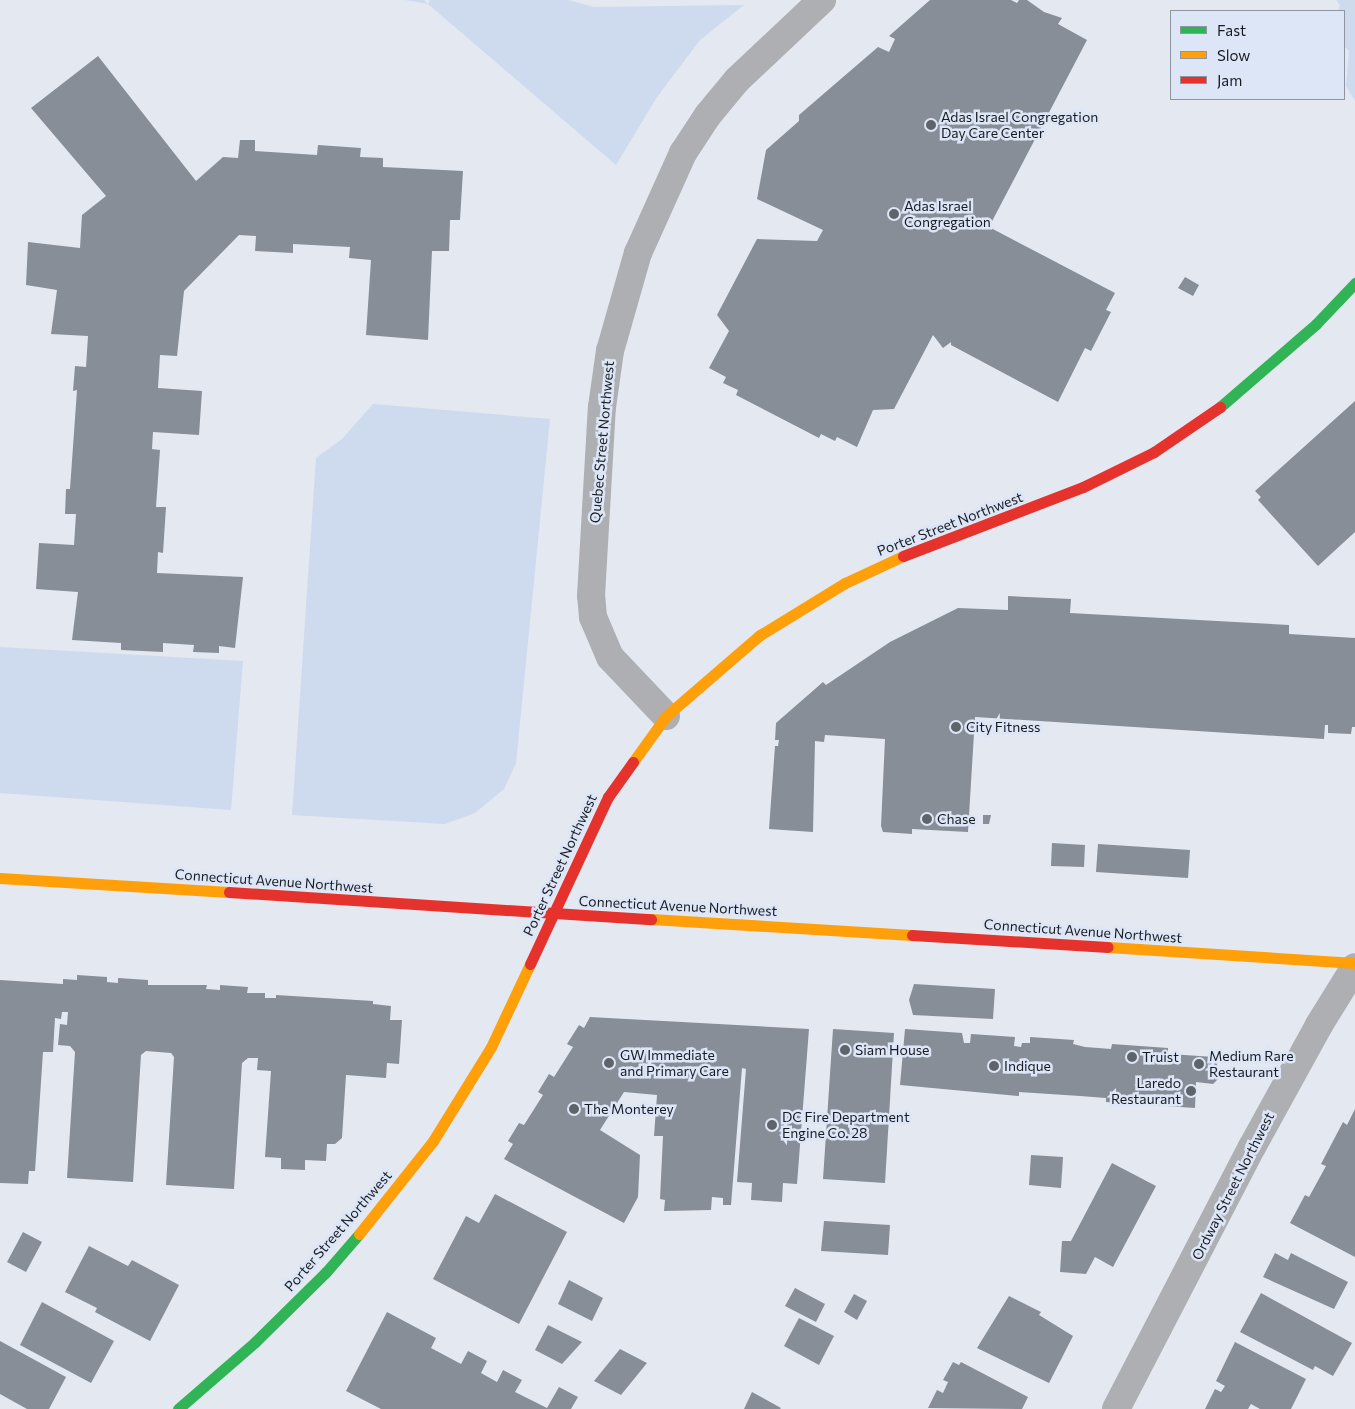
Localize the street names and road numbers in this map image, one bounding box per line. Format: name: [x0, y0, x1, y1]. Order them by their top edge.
street label: Quebec Street Northwest: [587, 360, 617, 524]
street label: Porter Street Northwest: [875, 488, 1025, 560]
street label: Porter Street Northwest: [520, 791, 600, 939]
street label: Connecticut Avenue Northwest: [174, 866, 374, 896]
street label: Connecticut Avenue Northwest: [578, 892, 778, 920]
street label: Connecticut Avenue Northwest: [983, 916, 1183, 946]
street label: Ordway Street Northwest: [1188, 1109, 1278, 1263]
street label: Porter Street Northwest: [281, 1167, 395, 1295]

